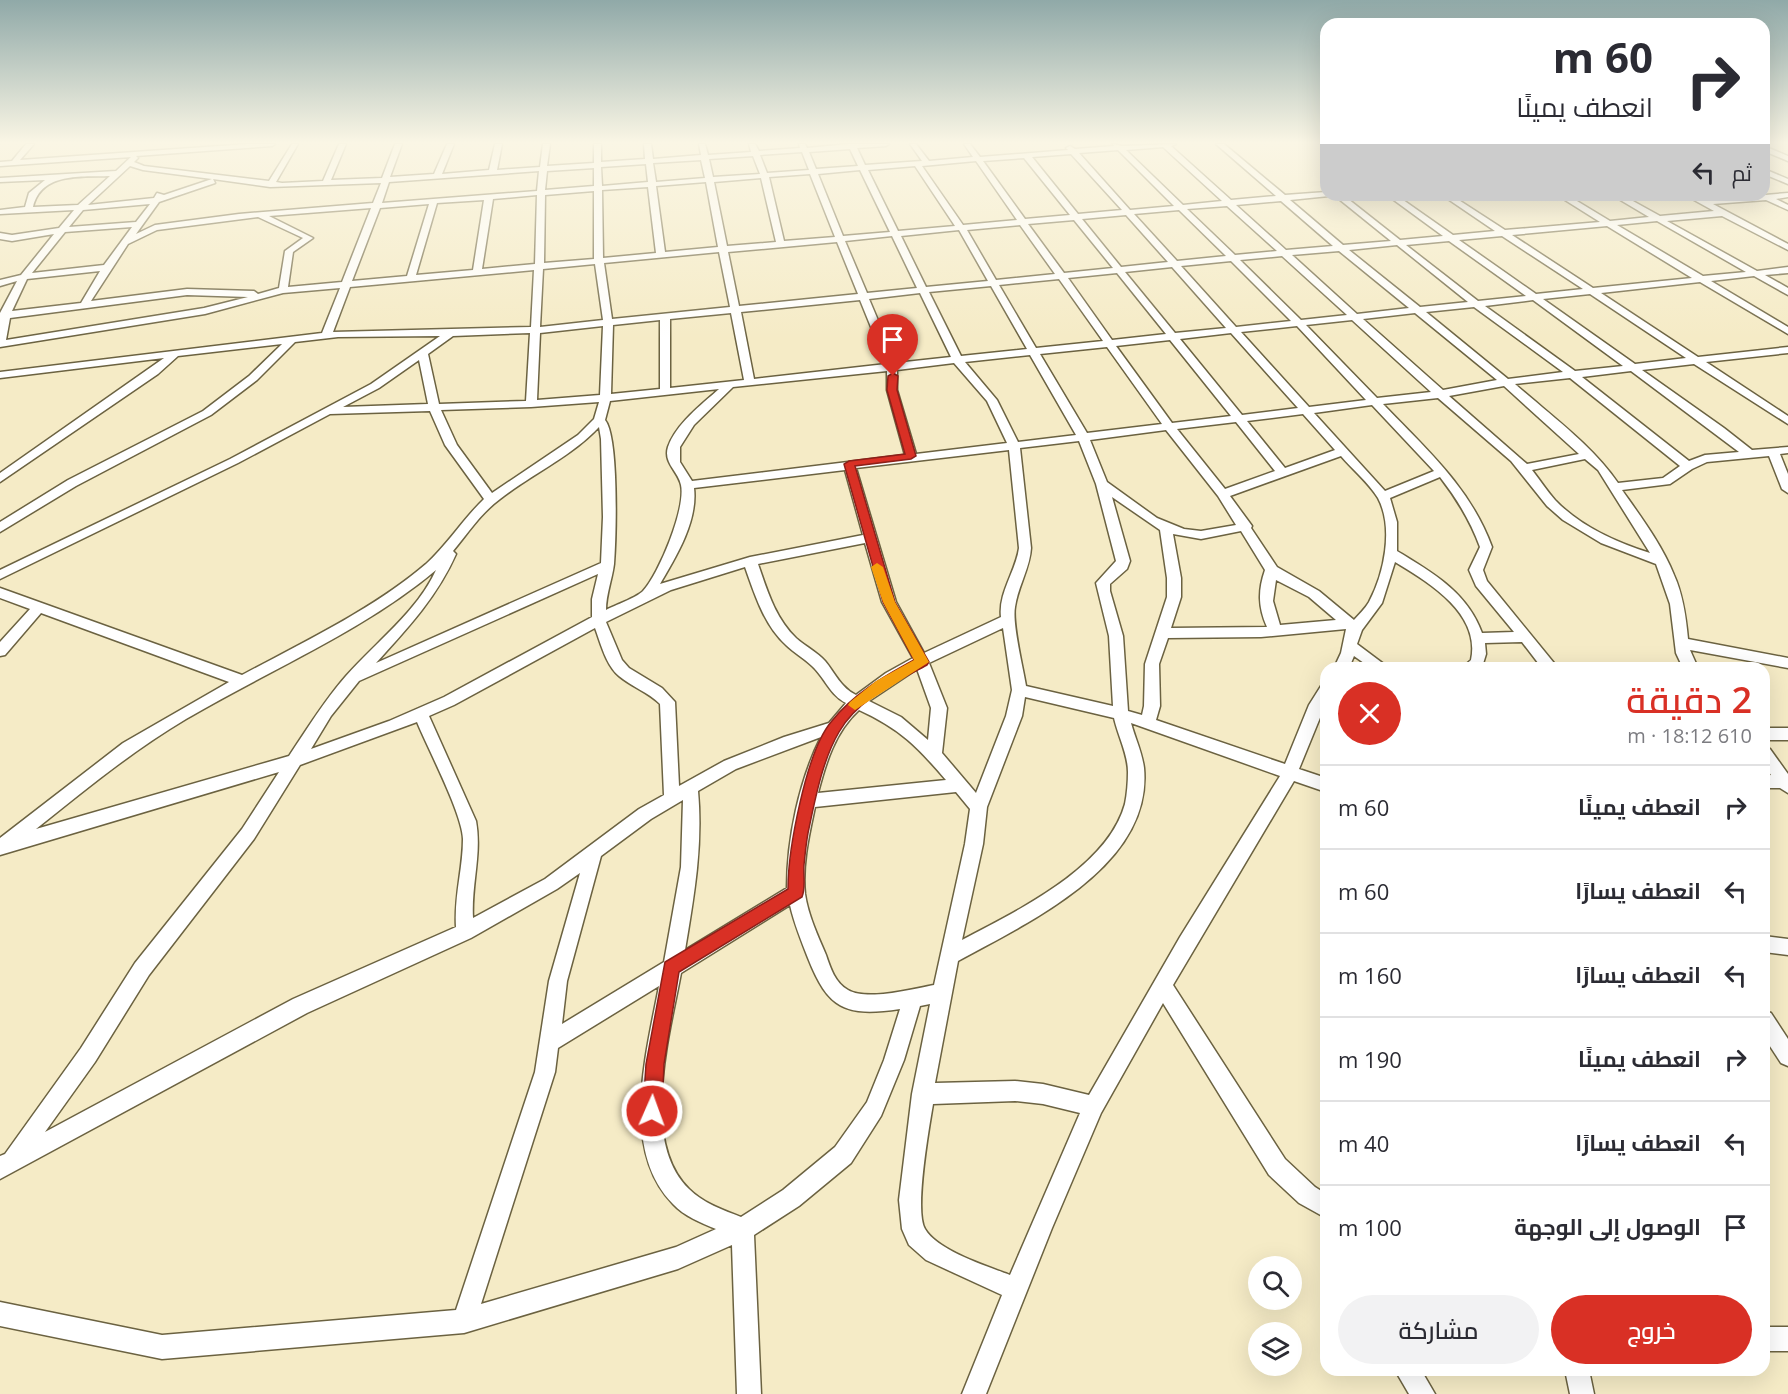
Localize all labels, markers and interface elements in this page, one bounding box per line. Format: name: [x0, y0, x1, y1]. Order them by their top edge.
text: 60 m: [1553, 28, 1653, 85]
icon: right: [1674, 42, 1752, 120]
text: انعطف يمينًا: [1516, 88, 1653, 125]
icon: left: [1687, 156, 1720, 189]
text: ثم: [1732, 157, 1752, 187]
pin: [867, 314, 918, 376]
icon: arrive: [876, 323, 909, 356]
text: 2 دقيقة: [1626, 675, 1752, 724]
button: close: [1338, 682, 1401, 745]
text: 610 m · 18:12: [1627, 722, 1752, 749]
text: انعطف يمينًا: [1578, 791, 1701, 821]
icon: right: [1719, 791, 1752, 824]
text: 60 m: [1338, 792, 1389, 822]
text: انعطف يسارًا: [1575, 875, 1701, 905]
icon: left: [1719, 875, 1752, 908]
text: 60 m: [1338, 876, 1389, 906]
text: انعطف يسارًا: [1575, 959, 1701, 989]
icon: left: [1719, 959, 1752, 992]
text: 160 m: [1338, 960, 1402, 990]
text: انعطف يمينًا: [1578, 1043, 1701, 1073]
icon: right: [1719, 1043, 1752, 1076]
text: 190 m: [1338, 1044, 1402, 1074]
position arrow: [620, 1079, 684, 1143]
text: انعطف يسارًا: [1575, 1127, 1701, 1157]
icon: left: [1719, 1127, 1752, 1160]
text: 40 m: [1338, 1128, 1389, 1158]
text: الوصول إلى الوجهة: [1514, 1211, 1701, 1241]
icon: arrive: [1719, 1211, 1752, 1244]
text: 100 m: [1338, 1212, 1402, 1242]
map controls: [1248, 1256, 1302, 1376]
button: search: [1248, 1256, 1302, 1310]
button: مشاركة: [1338, 1295, 1539, 1364]
button: خروج: [1551, 1295, 1752, 1364]
button: layers: [1248, 1322, 1302, 1376]

